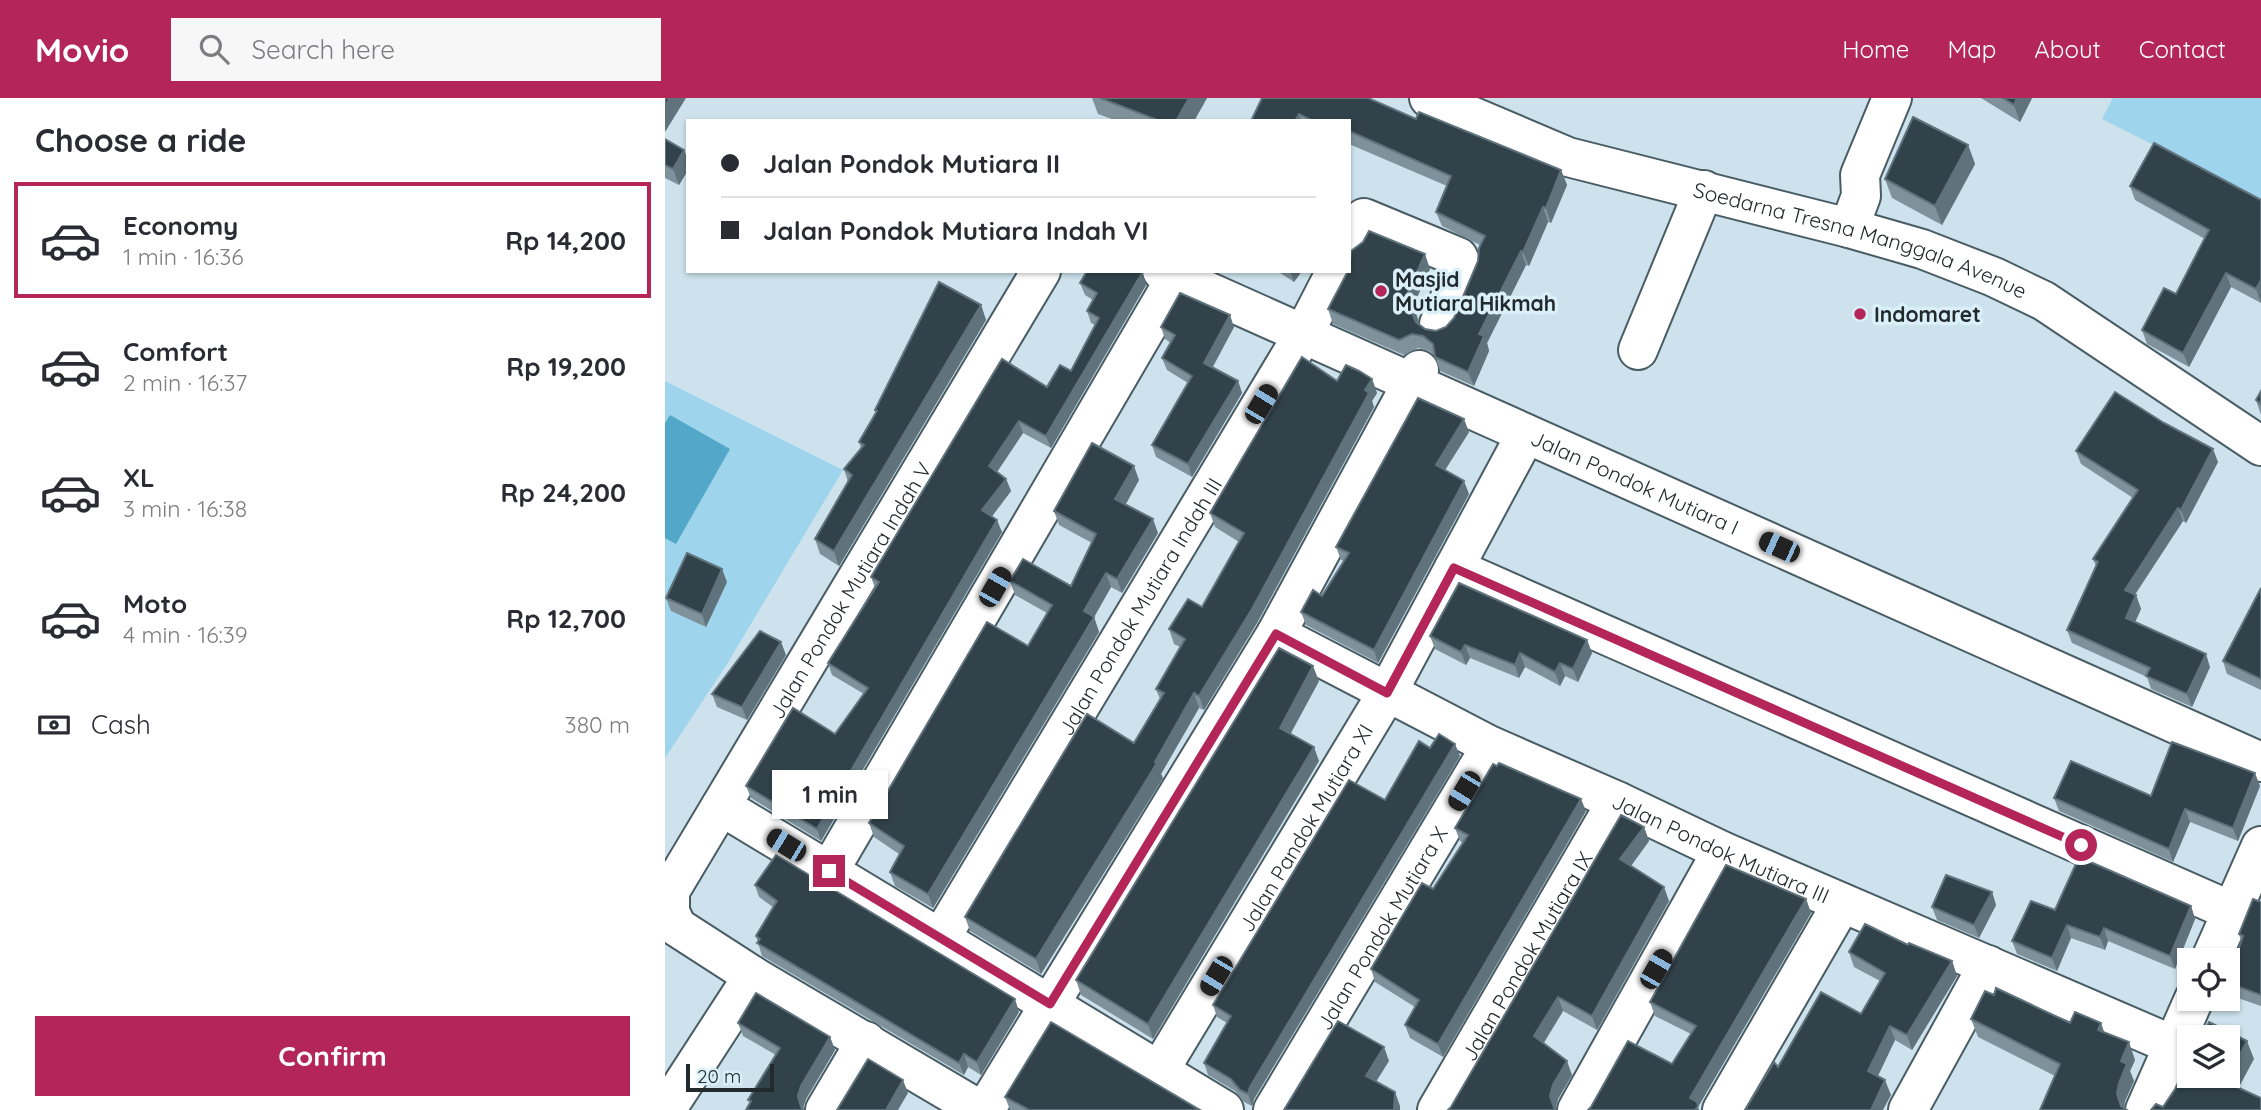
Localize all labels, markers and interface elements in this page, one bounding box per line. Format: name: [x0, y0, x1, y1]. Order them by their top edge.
search box: [171, 18, 661, 81]
text: Movio: [35, 29, 129, 70]
icon: search: [195, 30, 233, 68]
text: Search here: [251, 33, 395, 66]
text: Home: [1842, 34, 1909, 64]
text: Map: [1947, 34, 1996, 64]
text: About: [2034, 34, 2101, 64]
text: Contact: [2139, 34, 2226, 64]
text: Choose a ride: [35, 120, 247, 160]
text: Jalan Pondok Mutiara II: [763, 147, 1060, 180]
street label: Soedarna Tresna Manggala Avenue: [1691, 176, 2031, 304]
icon: car: [39, 209, 102, 272]
text: Economy: [123, 209, 238, 242]
text: Jalan Pondok Mutiara Indah VI: [763, 214, 1148, 247]
text: Rp 14,200: [505, 224, 626, 257]
text: 1 min · 16:36: [123, 242, 244, 271]
place label: Masjid Mutiara Hikmah: [1395, 266, 1556, 316]
marker: Masjid Mutiara Hikmah: [1373, 283, 1389, 299]
place label: Indomaret: [1874, 301, 1981, 327]
marker: Indomaret: [1852, 306, 1868, 322]
icon: car: [39, 335, 102, 398]
text: Comfort: [123, 335, 228, 368]
text: Rp 19,200: [506, 350, 626, 383]
text: 2 min · 16:37: [123, 368, 247, 397]
car: [1242, 381, 1281, 427]
street label: Jalan Pondok Mutiara I: [1527, 425, 1743, 540]
street label: Jalan Pondok Mutiara Indah V: [763, 457, 937, 723]
icon: car: [39, 461, 102, 524]
text: XL: [123, 461, 155, 494]
street label: Jalan Pondok Mutiara Indah III: [1052, 473, 1227, 740]
text: Rp 24,200: [501, 476, 626, 509]
text: 3 min · 16:38: [123, 494, 247, 523]
car: [1756, 529, 1803, 565]
car: [976, 564, 1015, 610]
icon: car: [39, 587, 102, 650]
text: Moto: [123, 587, 187, 620]
text: Rp 12,700: [506, 602, 626, 635]
text: 4 min · 16:39: [123, 620, 248, 649]
icon: cash: [35, 706, 73, 744]
text: Cash: [91, 708, 151, 741]
text: 380 m: [565, 710, 630, 739]
street label: Jalan Pandok Mutiara XI: [1233, 719, 1378, 936]
car: [1445, 768, 1484, 814]
callout: 1 min: [771, 770, 887, 818]
text: 1 min: [802, 780, 858, 809]
street label: Jalan Pondok Mutiara III: [1608, 788, 1833, 909]
street label: Jalan Pondok Mutiara X: [1311, 821, 1453, 1035]
car: [763, 825, 810, 865]
route start: [2065, 829, 2097, 861]
street label: Jalan Pondok Mutiara IX: [1456, 847, 1598, 1065]
route end: [813, 855, 845, 887]
car: [1637, 946, 1676, 992]
map controls: [2177, 948, 2240, 1088]
button: locate: [2177, 948, 2240, 1011]
car: [1197, 953, 1236, 999]
button: Confirm: [35, 1016, 630, 1096]
button: layers: [2177, 1025, 2240, 1088]
scale bar: [686, 1061, 773, 1093]
text: 20 m: [697, 1064, 741, 1088]

